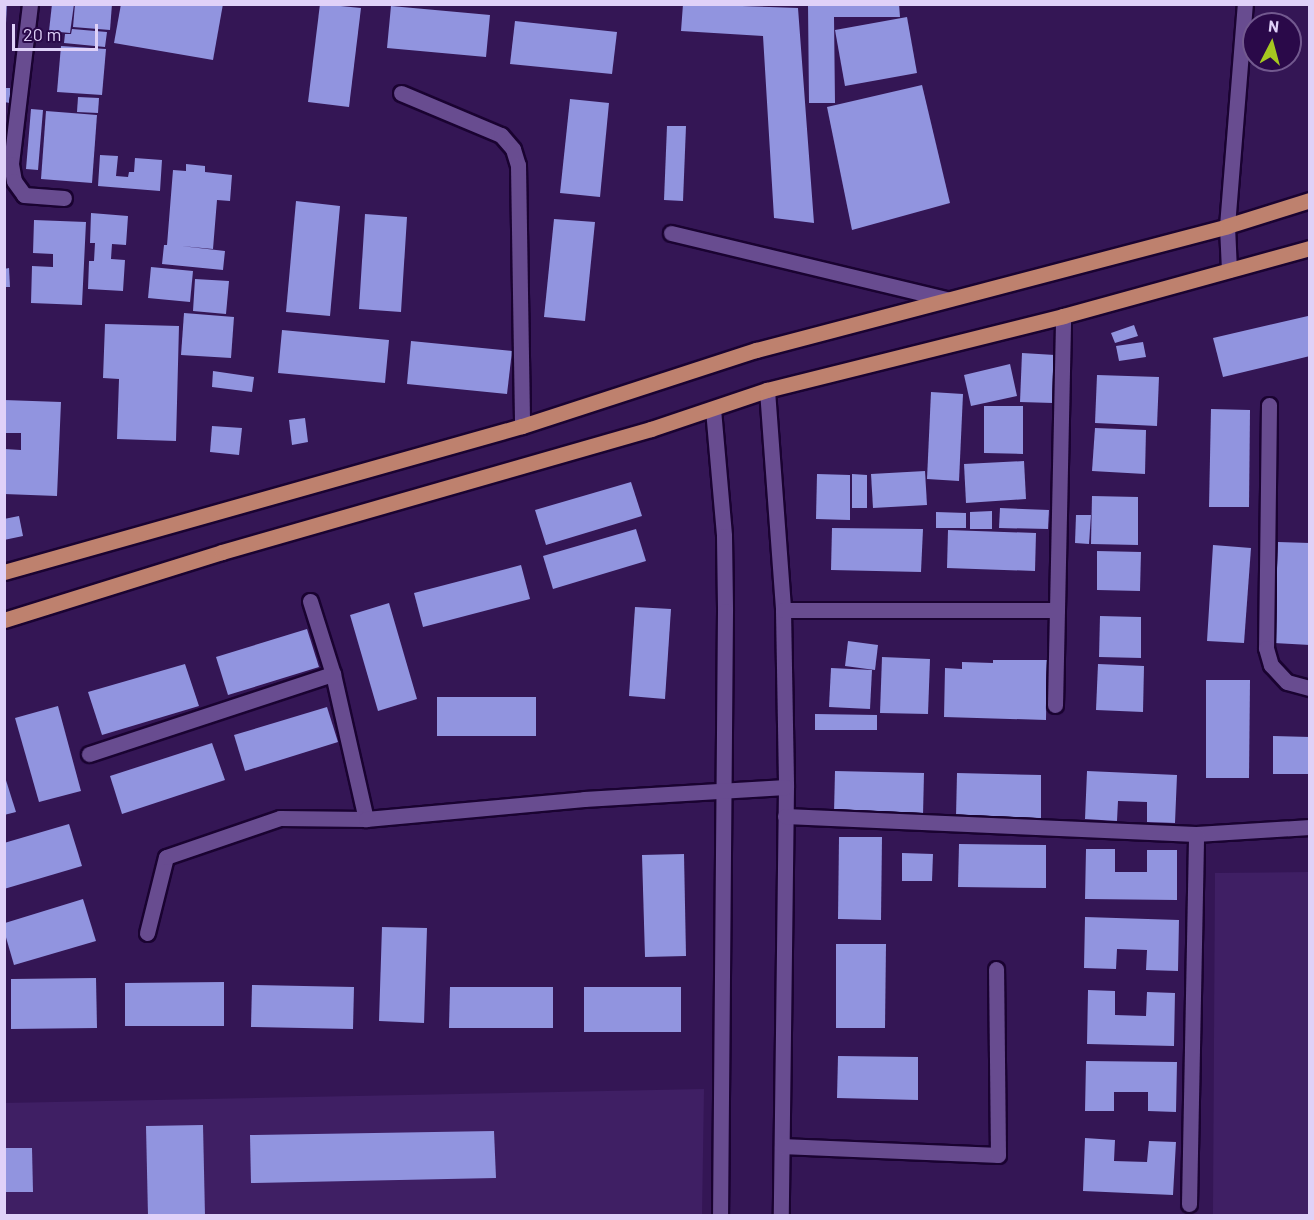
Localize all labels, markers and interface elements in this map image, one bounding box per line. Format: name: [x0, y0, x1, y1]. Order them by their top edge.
scale bar: [15, 12, 100, 50]
north arrow: [1242, 12, 1302, 72]
text: N: [1267, 16, 1280, 36]
text: 20 m: [23, 23, 61, 45]

